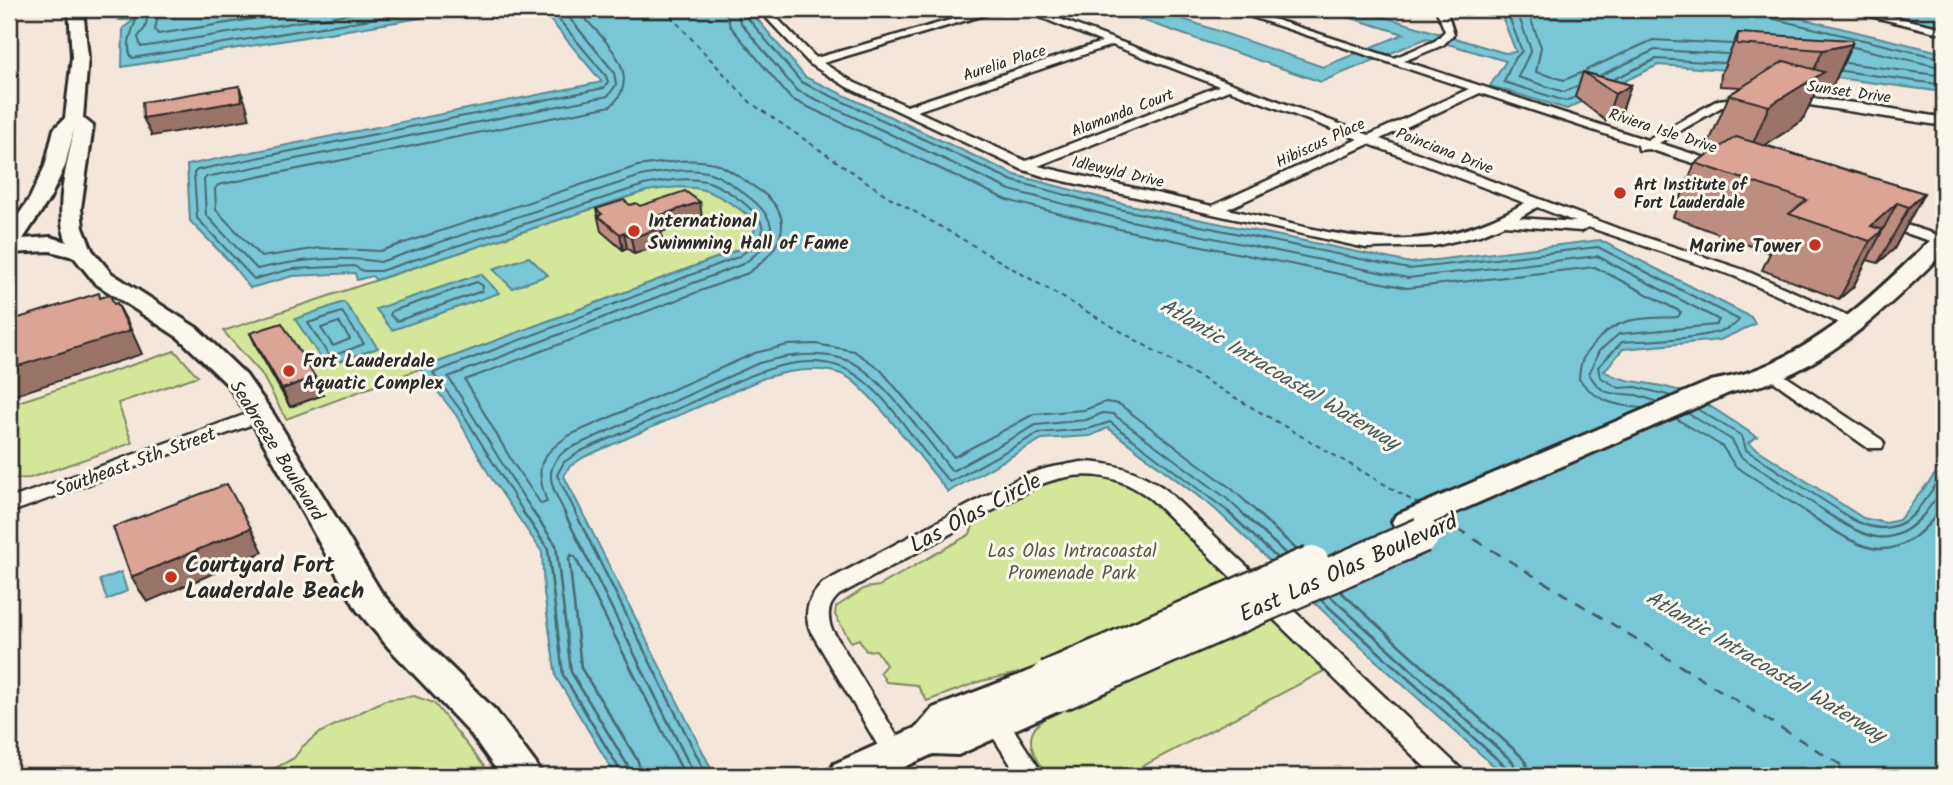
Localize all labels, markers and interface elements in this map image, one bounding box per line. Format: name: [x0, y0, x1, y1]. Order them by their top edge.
street label: Aurelia Place: [960, 38, 1049, 89]
street label: Sunset Drive: [1805, 74, 1892, 111]
street label: Alamanda Court: [1068, 82, 1178, 144]
street label: Riviera Isle Drive: [1605, 102, 1720, 161]
street label: Hibiscus Place: [1272, 112, 1369, 175]
street label: Poinciana Drive: [1392, 121, 1497, 181]
street label: Idlewyld Drive: [1069, 150, 1166, 195]
place label: Art Institute of Fort Lauderdale: [1634, 173, 1748, 216]
marker: Art Institute of Fort Lauderdale: [1612, 185, 1628, 201]
place label: International Swimming Hall of Fame: [648, 207, 849, 259]
marker: International Swimming Hall of Fame: [626, 223, 642, 239]
place label: Marine Tower: [1689, 232, 1802, 262]
marker: Marine Tower: [1807, 237, 1823, 253]
water label: Atlantic Intracoastal Waterway: [1153, 290, 1408, 462]
place label: Fort Lauderdale Aquatic Complex: [303, 347, 444, 399]
marker: Fort Lauderdale Aquatic Complex: [281, 363, 297, 379]
street label: Seabreeze Boulevard: [221, 375, 332, 528]
street label: Southeast 5th Street: [51, 420, 221, 506]
street label: Las Olas Circle: [903, 464, 1048, 564]
street label: East Las Olas Boulevard: [1234, 504, 1464, 633]
park label: Las Olas Intracoastal Promenade Park: [987, 537, 1157, 589]
place label: Courtyard Fort Lauderdale Beach: [185, 548, 364, 610]
marker: Courtyard Fort Lauderdale Beach: [163, 569, 179, 585]
water label: Atlantic Intracoastal Waterway: [1639, 582, 1894, 754]

